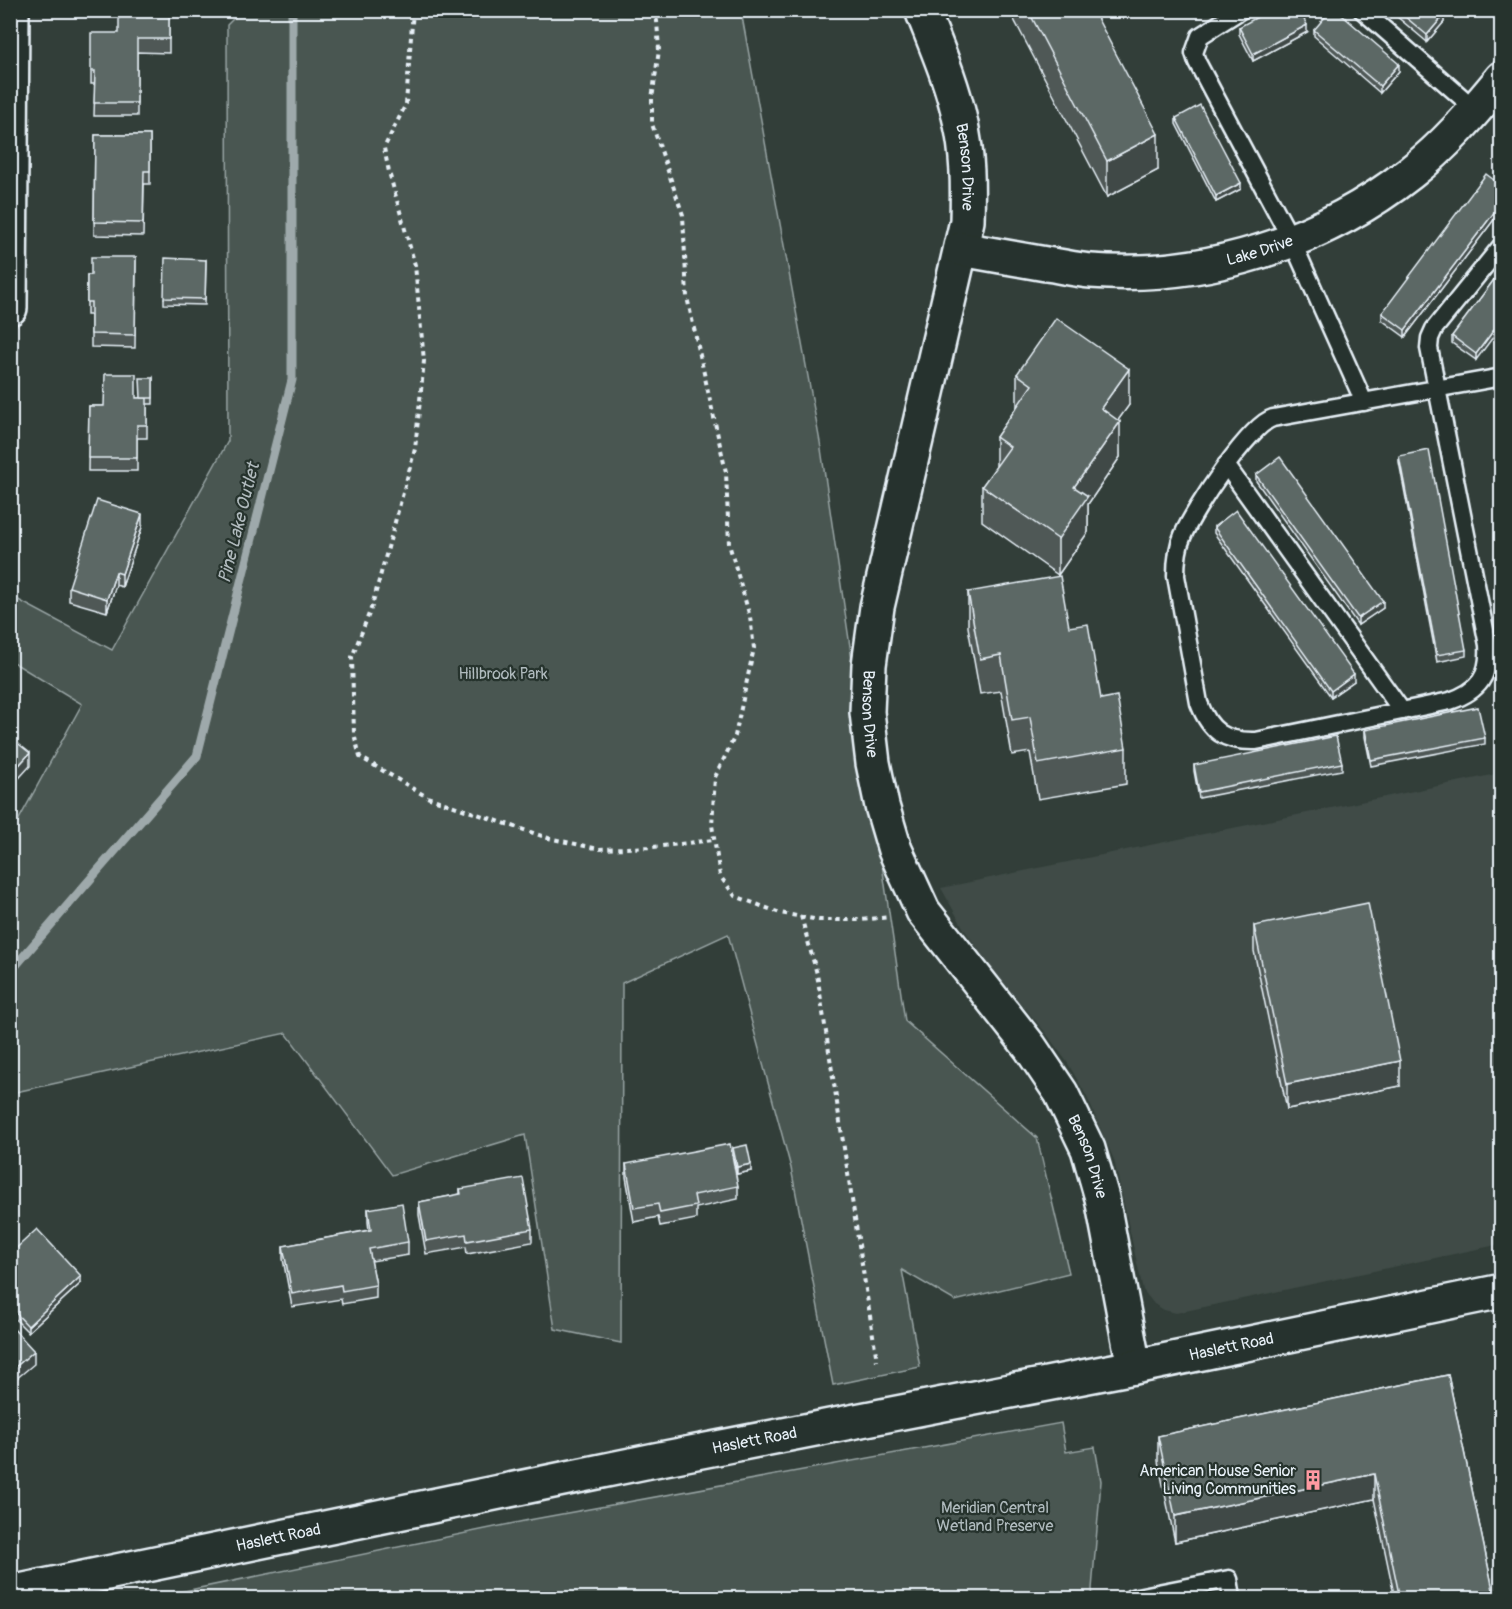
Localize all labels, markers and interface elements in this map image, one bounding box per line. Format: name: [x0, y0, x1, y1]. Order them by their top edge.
street label: Benson Drive: [951, 122, 977, 211]
street label: Lake Drive: [1224, 231, 1296, 270]
water label: Pine Lake Outlet: [213, 459, 265, 585]
park label: Hillbrook Park: [458, 664, 548, 684]
street label: Benson Drive: [857, 670, 882, 759]
street label: Benson Drive: [1063, 1111, 1112, 1201]
street label: Haslett Road: [1187, 1328, 1276, 1365]
street label: Haslett Road: [710, 1423, 799, 1459]
place label: American House Senior Living Communities: [1139, 1461, 1296, 1499]
building icon: American House Senior Living Communities: [1301, 1468, 1325, 1492]
park label: Meridian Central Wetland Preserve: [937, 1498, 1053, 1536]
street label: Haslett Road: [234, 1519, 322, 1556]

